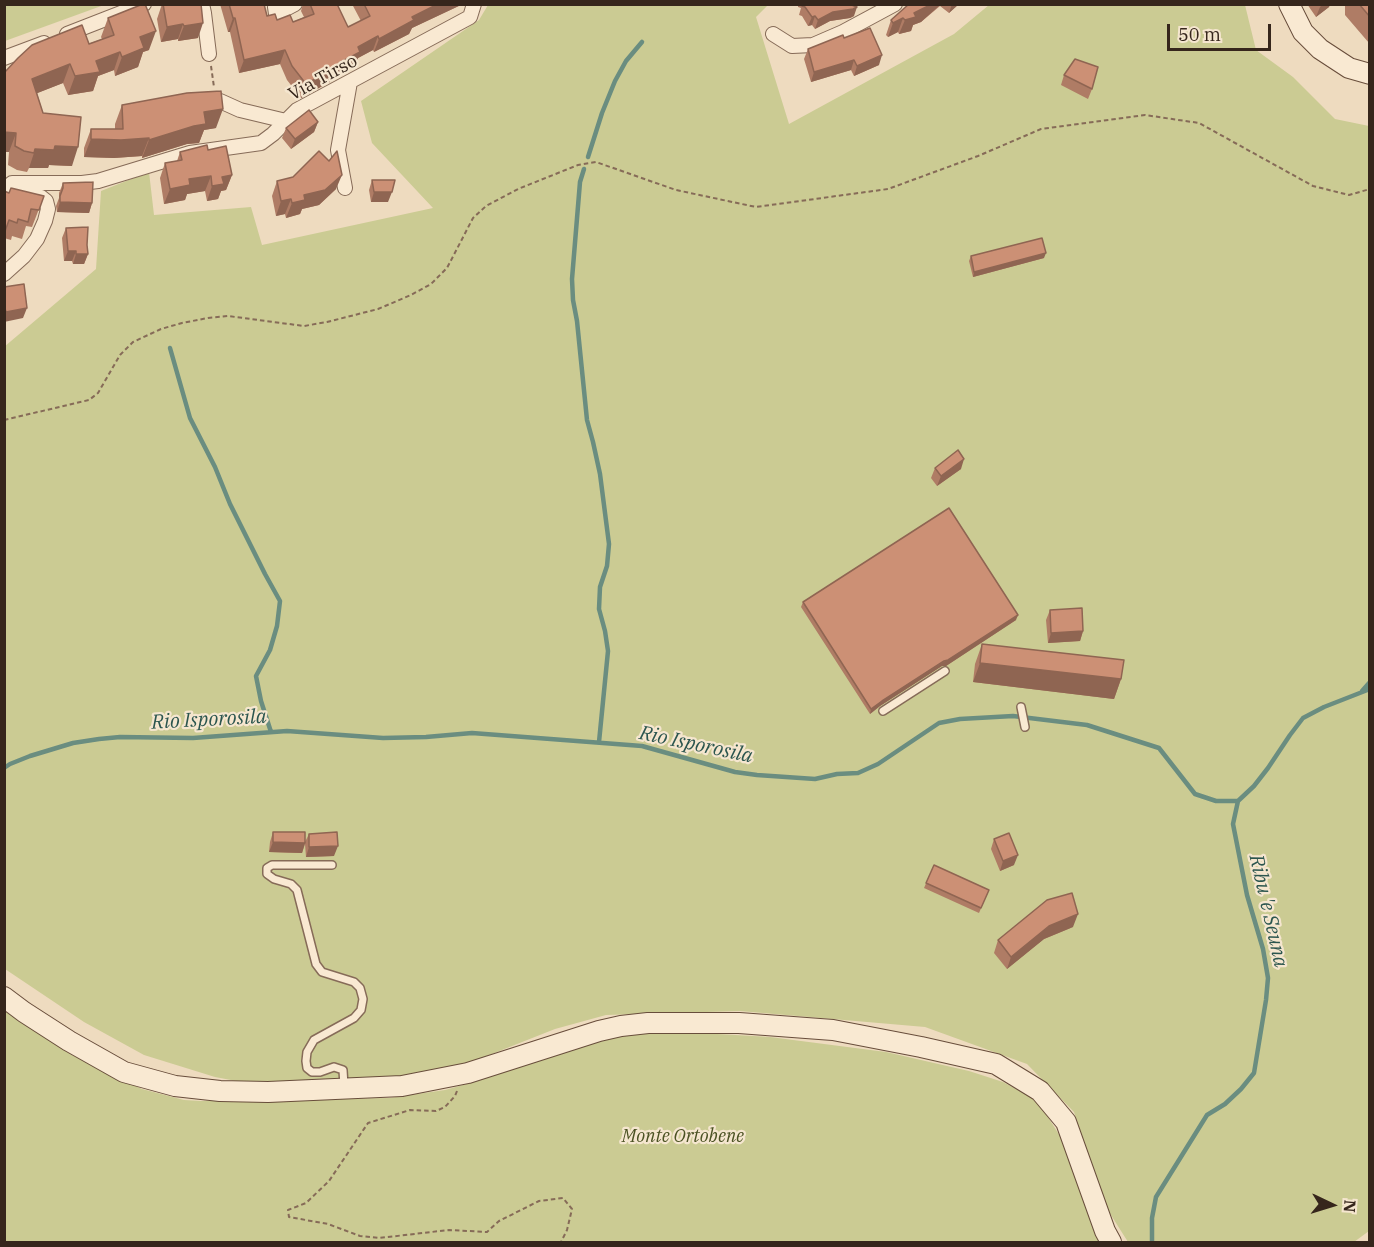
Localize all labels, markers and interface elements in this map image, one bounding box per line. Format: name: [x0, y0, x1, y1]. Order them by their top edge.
scale bar: [1170, 12, 1274, 50]
text: 50 m: [1178, 23, 1221, 46]
street label: Via Tirso: [285, 50, 361, 106]
water label: Rio Isporosila: [151, 705, 267, 735]
water label: Rio Isporosila: [637, 721, 755, 769]
water label: Ribu 'e Seuna: [1243, 852, 1293, 970]
park label: Monte Ortobene: [622, 1126, 744, 1148]
north arrow: [1302, 1175, 1362, 1235]
text: N: [1340, 1199, 1360, 1213]

